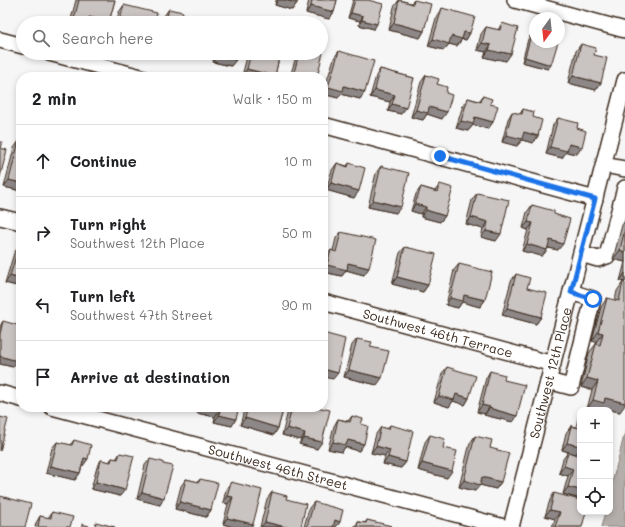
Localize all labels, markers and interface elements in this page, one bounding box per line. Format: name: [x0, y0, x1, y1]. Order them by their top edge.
north arrow: [529, 12, 565, 48]
search box: [16, 16, 328, 60]
icon: search: [30, 27, 52, 49]
text: Search here: [62, 28, 153, 48]
text: 2 min: [32, 87, 77, 109]
text: Walk · 150 m: [232, 90, 312, 107]
route end: [431, 147, 449, 165]
icon: ahead: [32, 150, 54, 172]
text: Continue: [70, 151, 137, 171]
text: 10 m: [284, 152, 312, 169]
text: Turn right: [70, 214, 147, 234]
icon: right: [32, 222, 54, 244]
text: 50 m: [282, 224, 312, 241]
text: Southwest 12th Place: [70, 234, 205, 251]
text: Turn left: [70, 286, 135, 306]
route start: [584, 290, 602, 308]
icon: left: [32, 294, 54, 316]
text: 90 m: [282, 296, 312, 313]
street label: Southwest 46th Terrace: [361, 304, 515, 361]
street label: Southwest 12th Place: [525, 305, 575, 440]
text: Southwest 47th Street: [70, 306, 213, 323]
icon: arrive: [32, 366, 54, 388]
text: Arrive at destination: [70, 367, 230, 387]
map controls: [577, 407, 613, 515]
button: +: [577, 407, 613, 443]
street label: Southwest 46th Street: [207, 440, 350, 493]
button: −: [577, 443, 613, 479]
button: locate: [577, 479, 613, 515]

